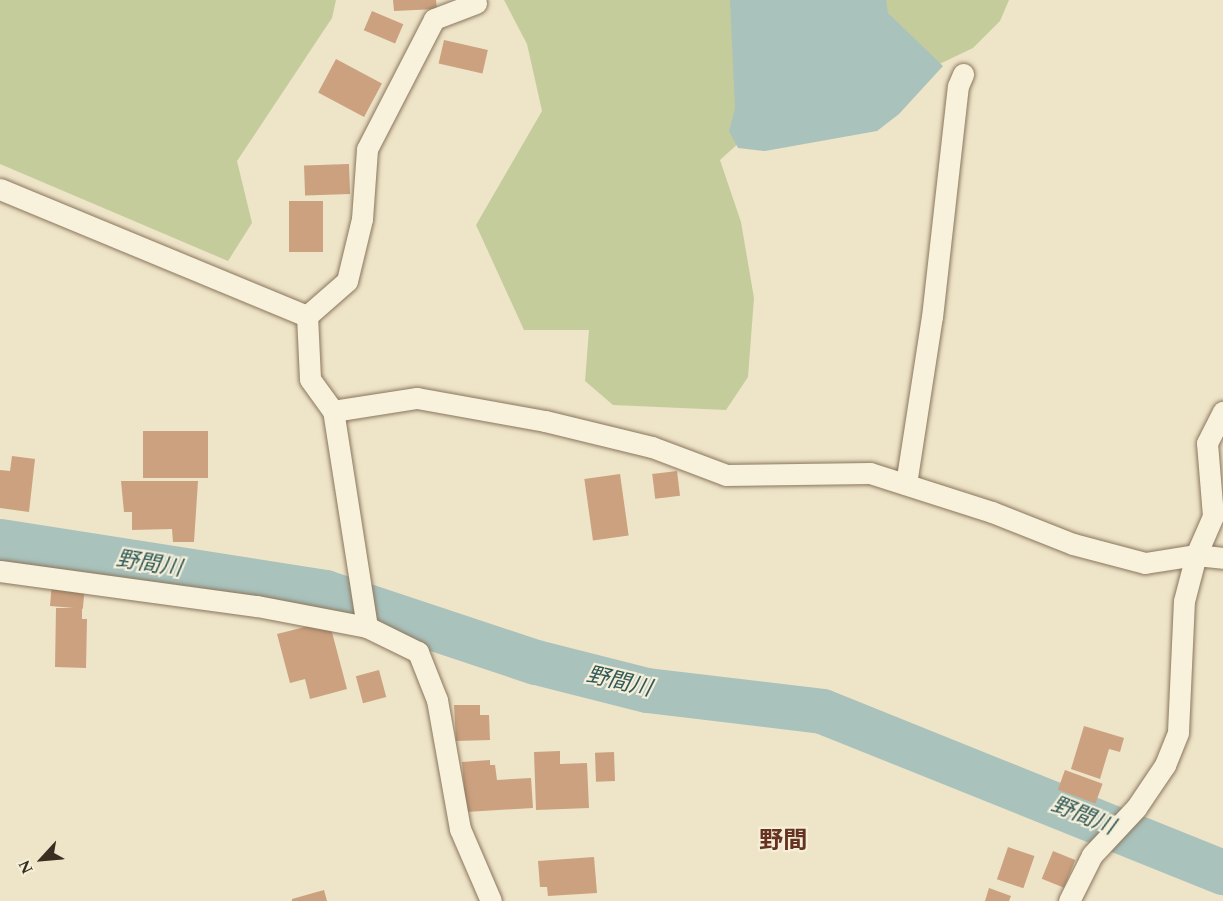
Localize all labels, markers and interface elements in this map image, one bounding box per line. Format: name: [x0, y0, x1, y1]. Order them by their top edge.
water label: 野間川: [114, 546, 184, 582]
water label: 野間川: [584, 662, 654, 702]
water label: 野間川: [1047, 791, 1119, 841]
district label: 野間: [759, 828, 807, 856]
north arrow: [12, 829, 72, 889]
text: N: [12, 856, 39, 878]

